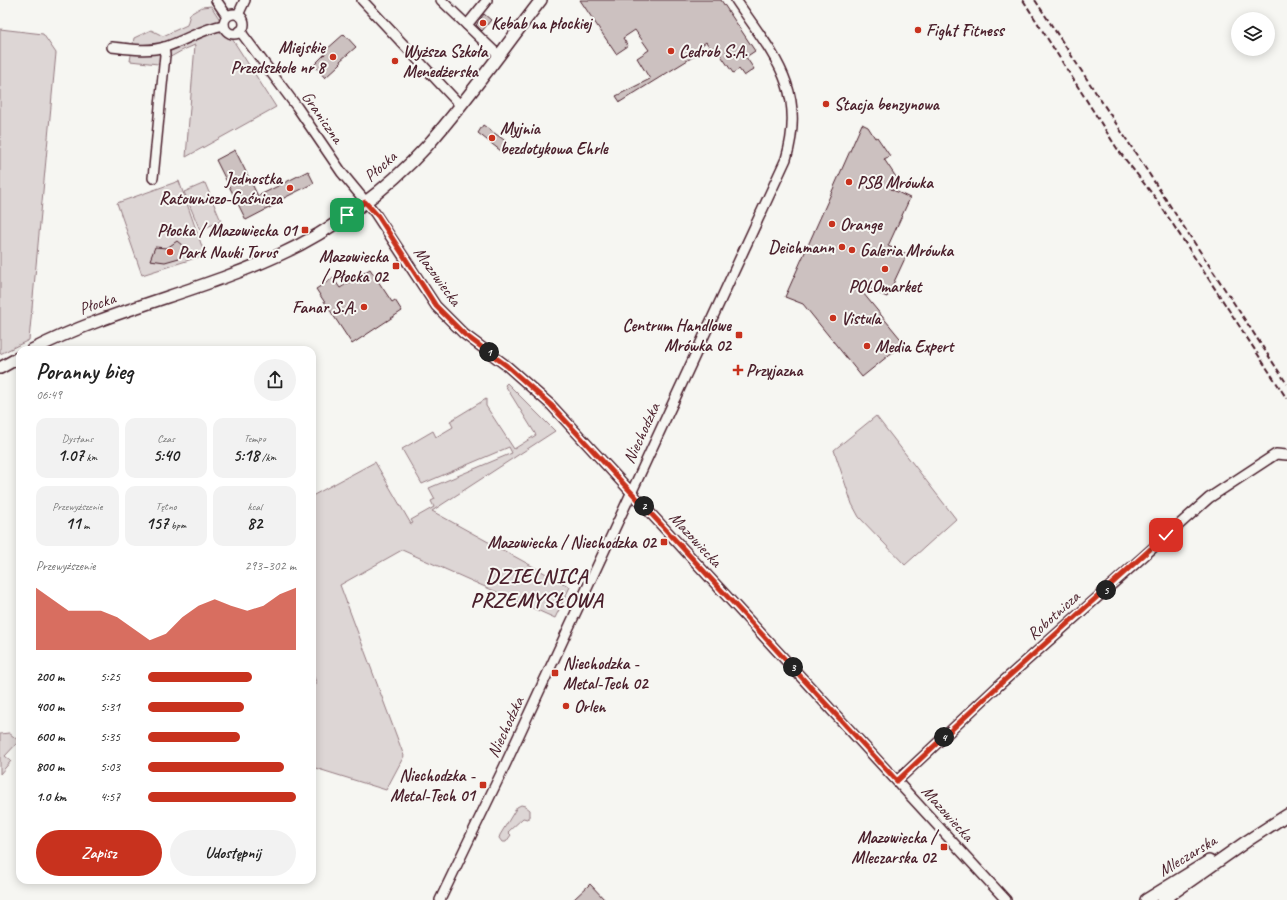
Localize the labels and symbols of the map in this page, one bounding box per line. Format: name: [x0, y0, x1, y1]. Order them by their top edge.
place label: Kebab na płockiej: [491, 13, 594, 34]
marker: Kebab na płockiej: [478, 18, 488, 28]
place label: Fight Fitness: [926, 20, 1006, 41]
marker: Fight Fitness: [913, 25, 923, 35]
place label: Miejskie Przedszkole nr 8: [231, 37, 327, 78]
place label: Wyższa Szkoła Menedżerska: [403, 41, 489, 82]
place label: Cedrob S.A.: [679, 41, 748, 62]
marker: Cedrob S.A.: [666, 46, 676, 56]
marker: Miejskie Przedszkole nr 8: [328, 52, 338, 62]
marker: Wyższa Szkoła Menedżerska: [390, 56, 400, 66]
street label: Graniczna: [297, 87, 349, 149]
place label: Stacja benzynowa: [834, 94, 941, 115]
marker: Stacja benzynowa: [821, 99, 831, 109]
place label: Myjnia bezdotykowa Ehrle: [500, 118, 609, 159]
marker: Myjnia bezdotykowa Ehrle: [487, 133, 497, 143]
street label: Płocka: [360, 145, 402, 186]
place label: Jednostka Ratowniczo-Gaśnicza: [159, 168, 284, 209]
place label: PSB Mrówka: [857, 172, 934, 193]
marker: PSB Mrówka: [844, 177, 854, 187]
marker: Jednostka Ratowniczo-Gaśnicza: [285, 183, 295, 193]
pin: [330, 198, 364, 232]
place label: Orange: [840, 214, 883, 235]
marker: Orange: [827, 219, 837, 229]
place label: Płocka / Mazowiecka 01: [157, 220, 299, 241]
marker: Płocka / Mazowiecka 01: [300, 225, 310, 235]
place label: Deichmann: [768, 237, 835, 258]
place label: Galeria Mrówka: [860, 240, 954, 261]
place label: Park Nauki Torus: [178, 242, 279, 263]
marker: Deichmann: [837, 242, 847, 252]
street label: Mazowiecka: [409, 243, 467, 311]
marker: Galeria Mrówka: [847, 245, 857, 255]
place label: Mazowiecka / Płocka 02: [319, 246, 390, 287]
marker: Park Nauki Torus: [165, 247, 175, 257]
marker: Mazowiecka / Płocka 02: [391, 261, 401, 271]
marker: POLOmarket: [880, 264, 890, 274]
place label: POLOmarket: [849, 276, 924, 297]
street label: Płocka: [76, 287, 119, 319]
place label: Fanar S.A.: [292, 297, 357, 318]
marker: Fanar S.A.: [359, 302, 369, 312]
place label: Vistula: [841, 308, 883, 329]
marker: Vistula: [828, 313, 838, 323]
place label: Centrum Handlowe Mrówka 02: [622, 315, 732, 356]
marker: Centrum Handlowe Mrówka 02: [734, 330, 744, 340]
place label: Media Expert: [875, 336, 956, 357]
marker: Media Expert: [862, 341, 872, 351]
pin: 1: [479, 342, 499, 362]
place label: Przyjazna: [746, 360, 805, 381]
marker: Przyjazna: [733, 365, 743, 375]
street label: Niechodzka: [618, 398, 665, 467]
pin: 2: [634, 496, 654, 516]
street label: Mazowiecka: [665, 507, 727, 572]
pin: [1149, 518, 1183, 552]
place label: Mazowiecka / Niechodzka 02: [487, 532, 657, 553]
marker: Mazowiecka / Niechodzka 02: [659, 537, 669, 547]
district label: DZIELNICA PRZEMYSŁOWA: [471, 563, 604, 613]
pin: 5: [1096, 580, 1116, 600]
street label: Robotnicza: [1023, 585, 1085, 644]
place label: Niechodzka - Metal-Tech 02: [563, 653, 649, 694]
pin: 3: [783, 657, 803, 677]
marker: Niechodzka - Metal-Tech 02: [550, 668, 560, 678]
street label: Niechodzka: [482, 692, 529, 761]
place label: Orlen: [574, 696, 606, 717]
marker: Orlen: [561, 701, 571, 711]
pin: 4: [934, 727, 954, 747]
place label: Niechodzka - Metal-Tech 01: [390, 765, 477, 806]
marker: Niechodzka - Metal-Tech 01: [478, 780, 488, 790]
street label: Mazowiecka: [917, 781, 979, 846]
place label: Mazowiecka / Mleczarska 02: [851, 827, 939, 868]
street label: Mleczarska: [1154, 829, 1222, 881]
marker: Mazowiecka / Mleczarska 02: [939, 842, 949, 852]

